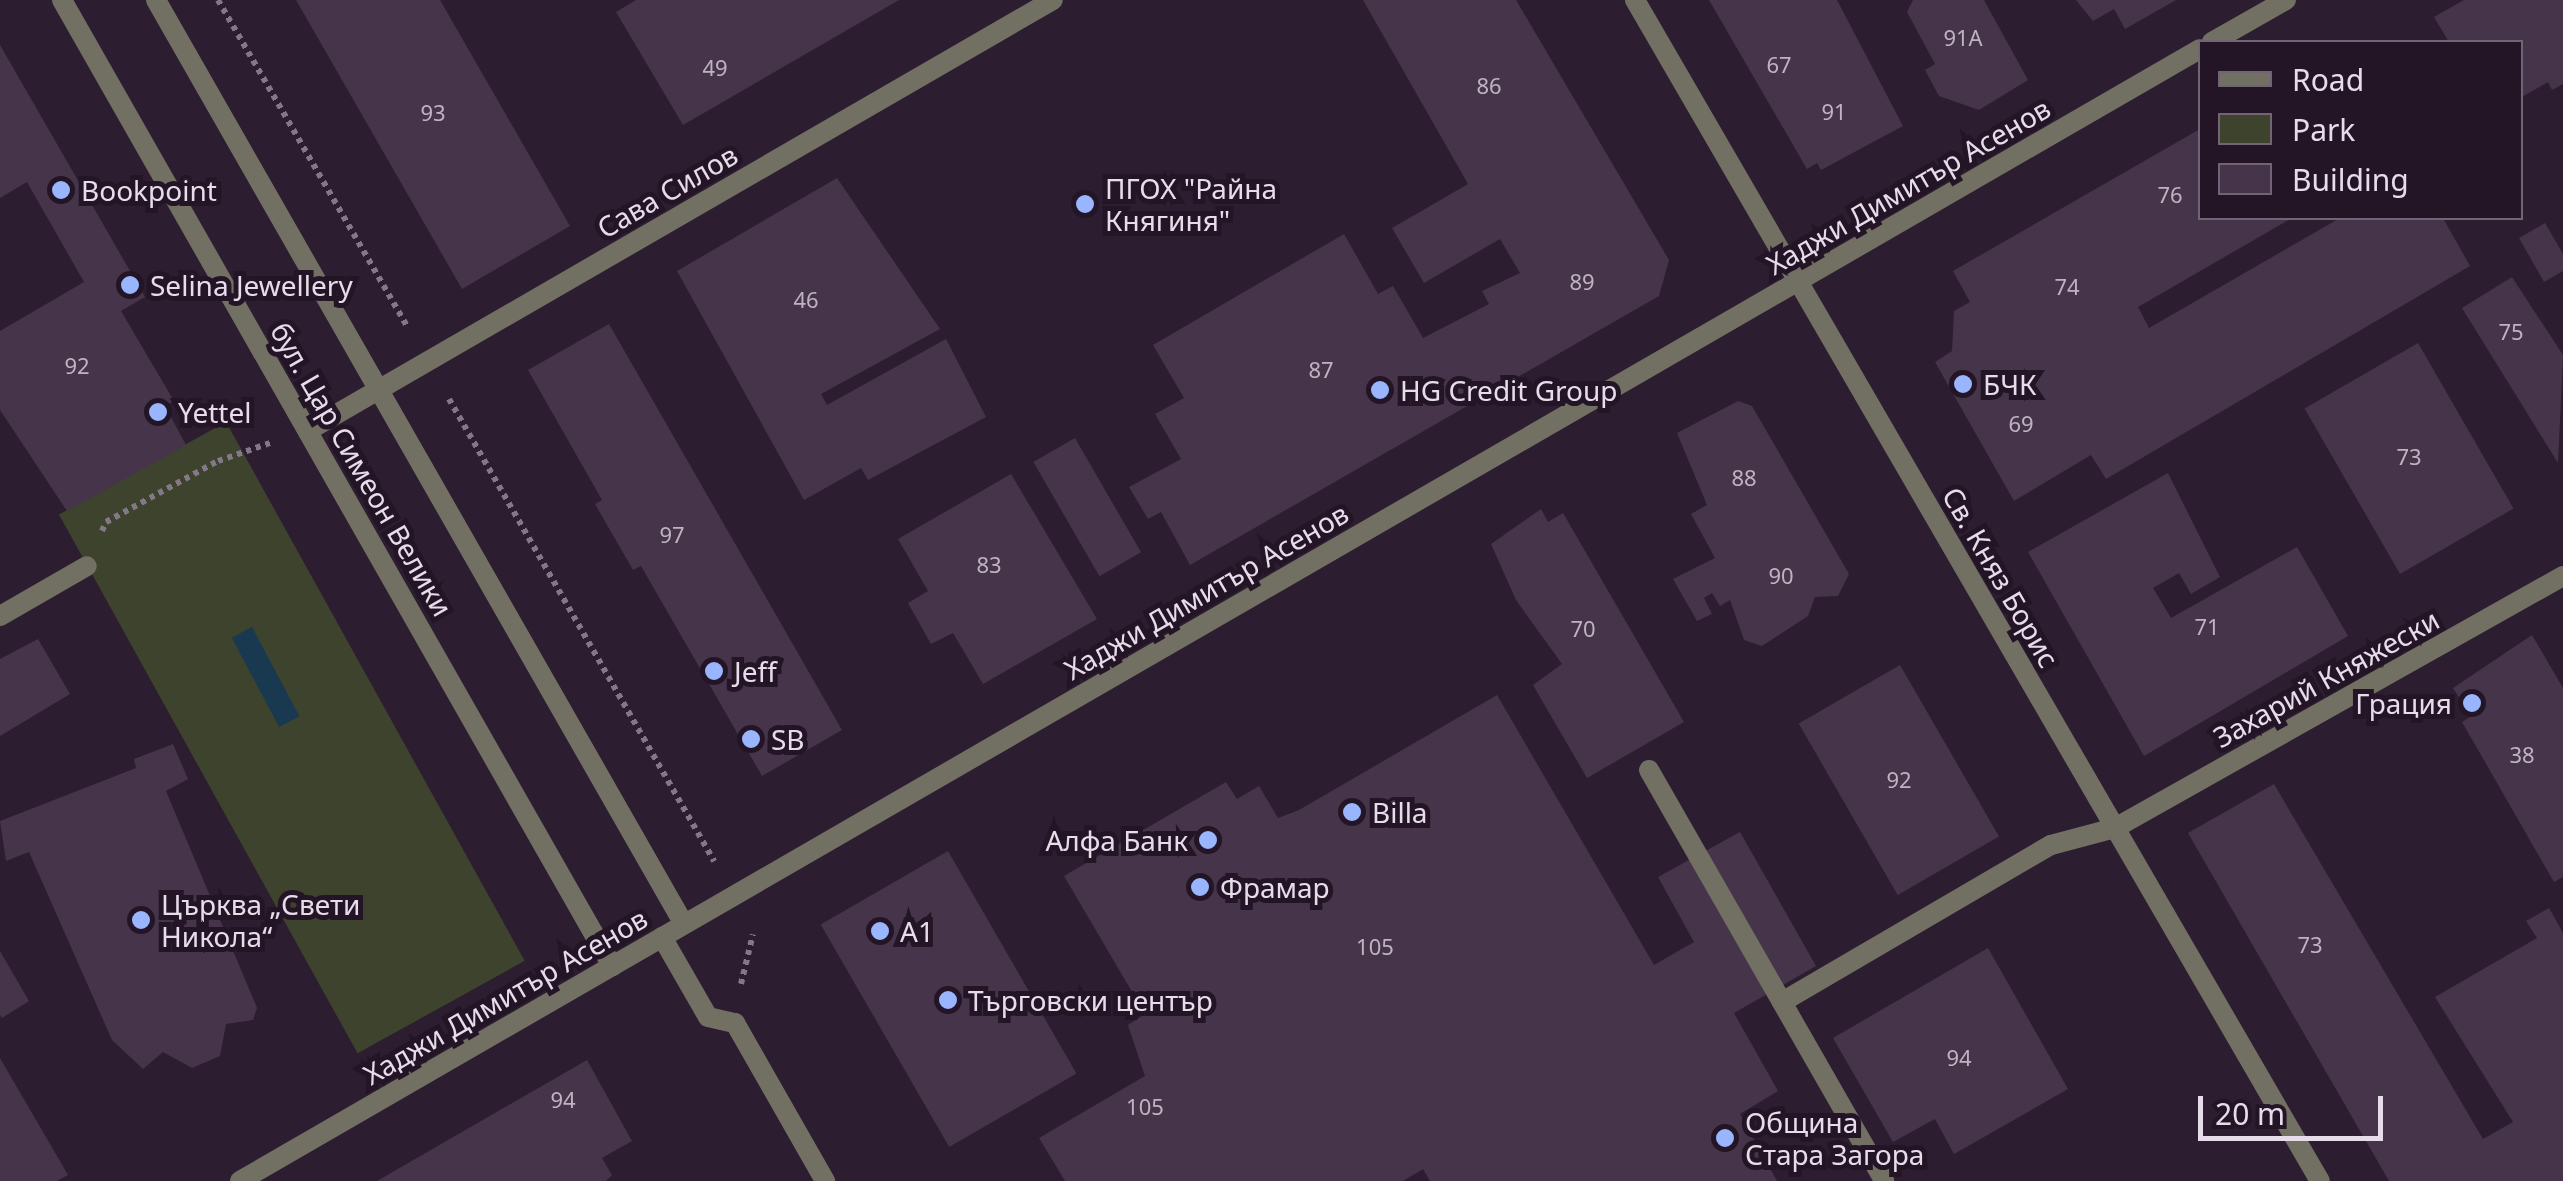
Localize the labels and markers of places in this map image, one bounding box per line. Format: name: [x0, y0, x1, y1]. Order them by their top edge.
place label: ПГОХ "Райна Княгиня": [1105, 171, 1277, 237]
place label: Bookpoint: [81, 173, 217, 207]
marker: Bookpoint: [50, 179, 72, 201]
marker: ПГОХ "Райна Княгиня": [1074, 193, 1096, 215]
place label: Selina Jewellery: [150, 268, 353, 302]
marker: Selina Jewellery: [119, 274, 141, 296]
place label: БЧК: [1983, 367, 2037, 401]
place label: HG Credit Group: [1400, 373, 1618, 407]
marker: БЧК: [1952, 373, 1974, 395]
marker: HG Credit Group: [1369, 379, 1391, 401]
place label: Yettel: [178, 395, 251, 429]
marker: Yettel: [147, 401, 169, 423]
place label: Jeff: [734, 654, 777, 688]
marker: Jeff: [703, 660, 725, 682]
place label: Грация: [2355, 686, 2452, 720]
marker: Грация: [2461, 692, 2483, 714]
place label: SB: [771, 722, 805, 756]
marker: SB: [740, 728, 762, 750]
place label: Billa: [1372, 795, 1428, 829]
marker: Billa: [1341, 801, 1363, 823]
place label: Алфа Банк: [1045, 823, 1188, 857]
marker: Алфа Банк: [1197, 829, 1219, 851]
place label: Фрамар: [1220, 870, 1330, 904]
marker: Фрамар: [1189, 876, 1211, 898]
place label: Църква „Свети Никола“: [161, 887, 360, 953]
marker: Църква „Свети Никола“: [130, 909, 152, 931]
place label: A1: [900, 914, 934, 948]
marker: A1: [869, 920, 891, 942]
place label: Търговски център: [968, 983, 1213, 1017]
marker: Търговски център: [937, 989, 959, 1011]
place label: Община Стара Загора: [1745, 1105, 1924, 1171]
marker: Община Стара Загора: [1714, 1127, 1736, 1149]

